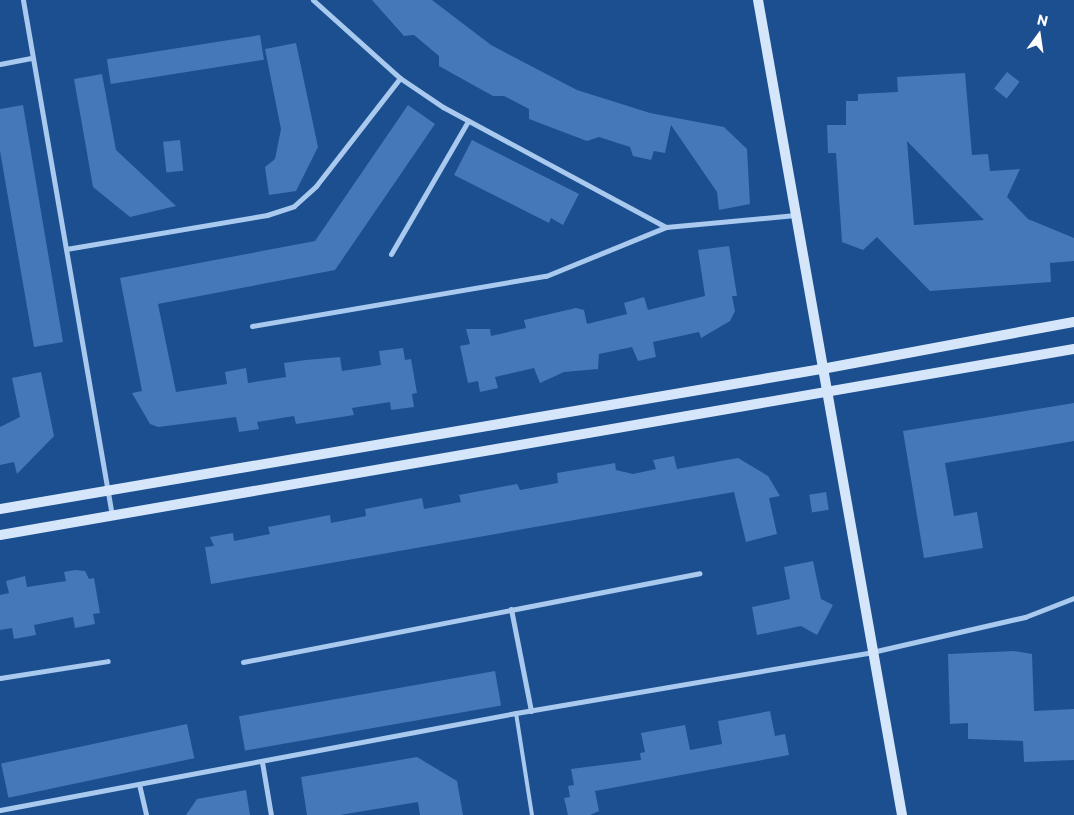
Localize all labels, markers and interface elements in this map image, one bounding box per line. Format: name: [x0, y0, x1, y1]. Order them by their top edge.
north arrow: [1014, 10, 1064, 60]
text: N: [1036, 10, 1050, 29]

